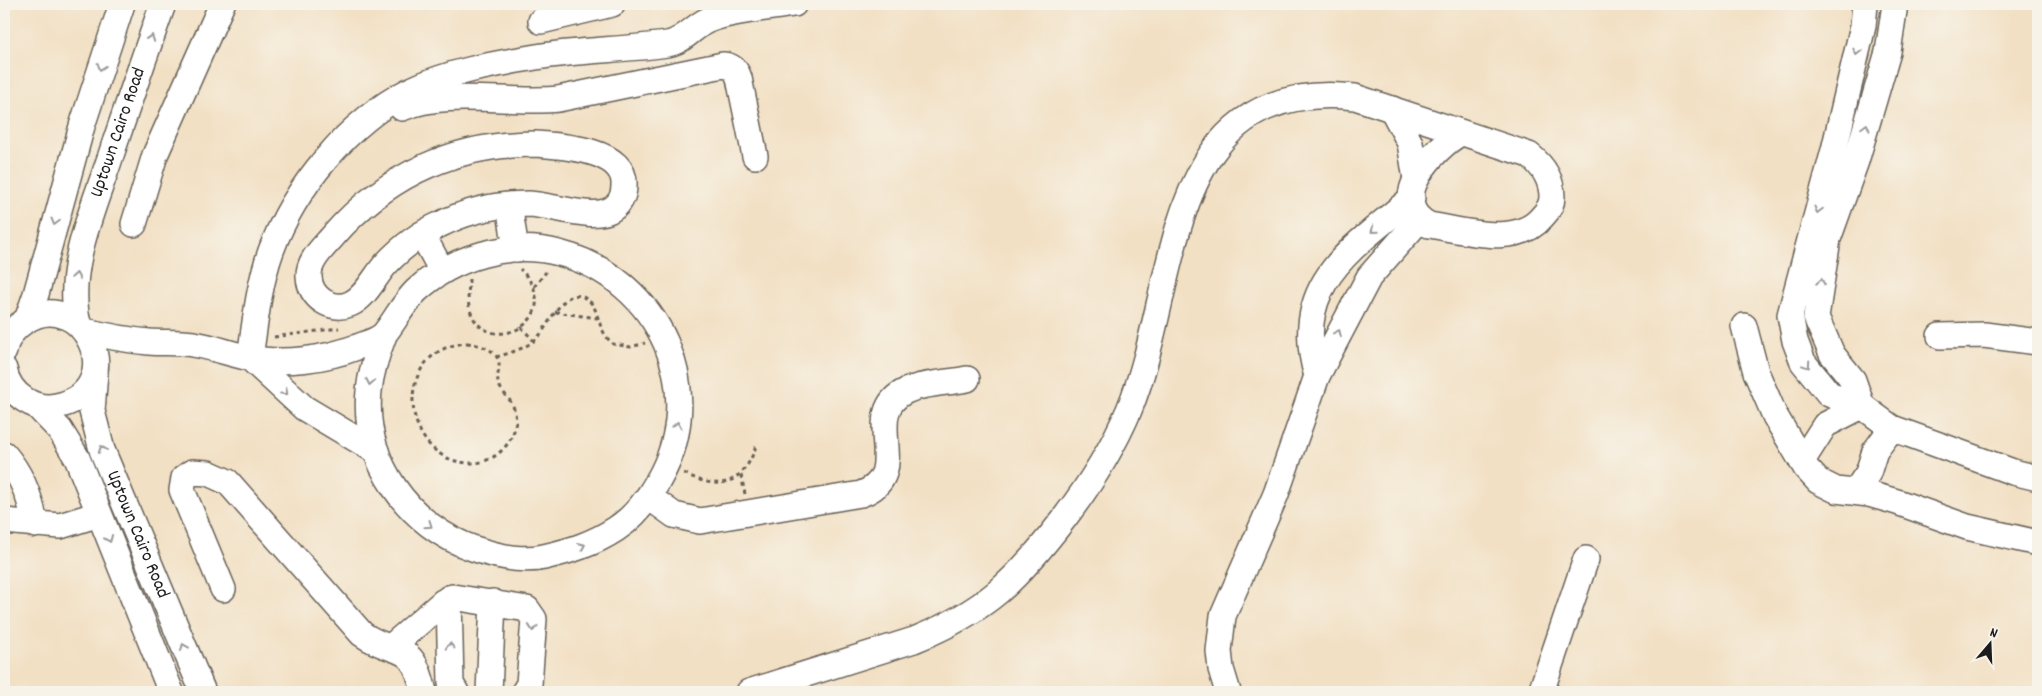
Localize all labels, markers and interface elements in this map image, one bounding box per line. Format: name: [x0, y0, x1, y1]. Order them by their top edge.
one-way arrow: [145, 34, 155, 43]
one-way arrow: [1852, 47, 1863, 56]
one-way arrow: [97, 62, 107, 70]
street label: Uptown Cairo Road: [84, 64, 153, 202]
one-way arrow: [1861, 123, 1871, 131]
one-way arrow: [1814, 205, 1824, 213]
one-way arrow: [50, 218, 61, 227]
one-way arrow: [1371, 224, 1380, 233]
one-way arrow: [71, 272, 81, 280]
one-way arrow: [1815, 278, 1826, 286]
one-way arrow: [1332, 329, 1343, 338]
one-way arrow: [1800, 360, 1810, 369]
one-way arrow: [366, 377, 376, 386]
one-way arrow: [279, 386, 288, 395]
one-way arrow: [671, 420, 682, 429]
one-way arrow: [98, 445, 108, 453]
street label: Uptown Cairo Road: [99, 467, 176, 603]
one-way arrow: [423, 519, 433, 528]
one-way arrow: [103, 534, 114, 543]
one-way arrow: [577, 542, 586, 553]
north arrow: [1964, 618, 2014, 668]
text: N: [1987, 623, 2000, 644]
one-way arrow: [528, 624, 539, 632]
one-way arrow: [445, 642, 455, 650]
one-way arrow: [179, 643, 190, 652]

